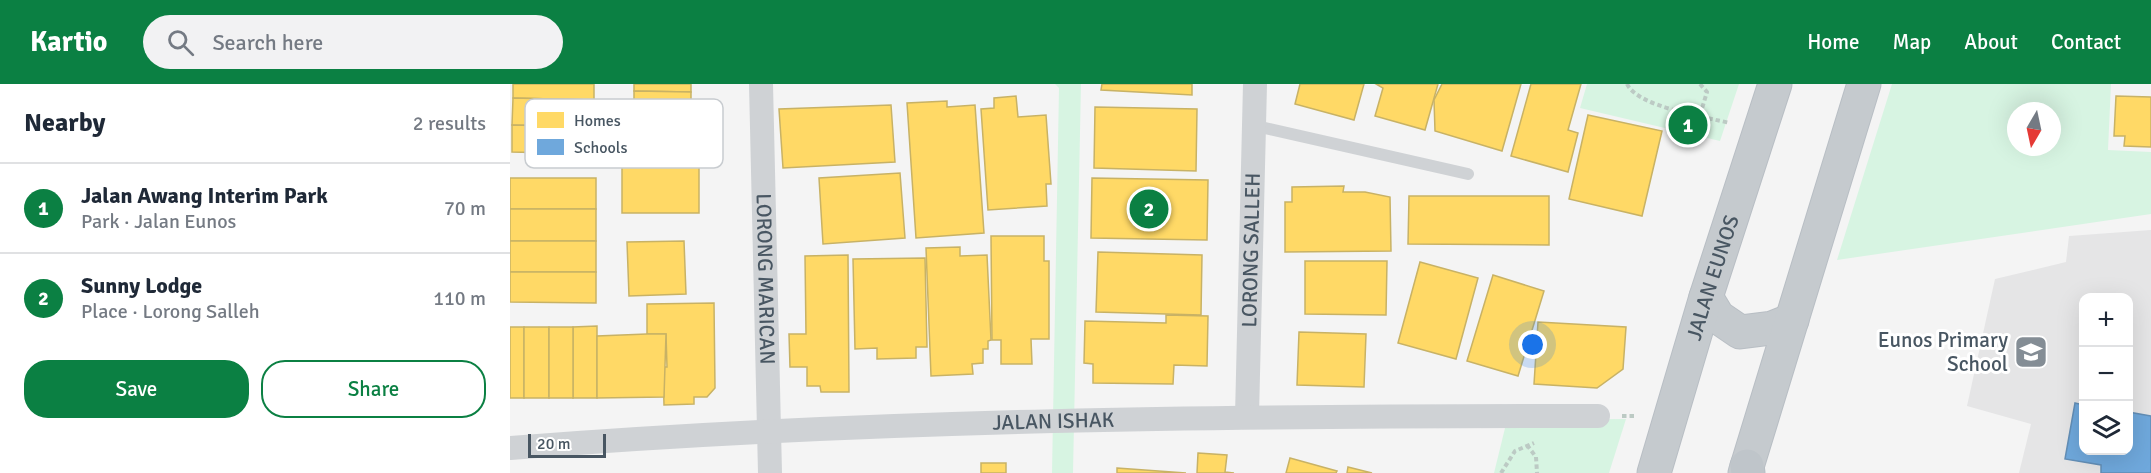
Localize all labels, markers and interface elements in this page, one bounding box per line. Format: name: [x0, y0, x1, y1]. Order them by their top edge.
search box: [143, 15, 563, 69]
text: Kartio: [30, 25, 107, 59]
icon: search: [164, 26, 197, 59]
text: Search here: [212, 29, 323, 56]
text: Home: [1807, 29, 1860, 55]
text: Map: [1893, 29, 1931, 55]
text: About: [1964, 29, 2018, 55]
text: Contact: [2051, 29, 2121, 55]
legend: [525, 99, 723, 168]
pin: 1: [1668, 102, 1708, 147]
north arrow: [2007, 102, 2061, 156]
text: Nearby: [24, 107, 105, 139]
text: 2 results: [413, 111, 486, 136]
text: Homes: [574, 111, 621, 131]
text: Schools: [574, 138, 627, 158]
street label: LORONG SALLEH: [1236, 172, 1266, 328]
text: Jalan Awang Interim Park: [81, 182, 328, 209]
pin: 2: [1130, 186, 1168, 232]
street label: LORONG MARICAN: [751, 193, 780, 365]
text: 1: [38, 196, 49, 221]
text: 70 m: [444, 196, 486, 221]
text: Park · Jalan Eunos: [81, 209, 236, 234]
street label: JALAN EUNOS: [1681, 212, 1745, 343]
text: Sunny Lodge: [81, 272, 202, 299]
text: 2: [38, 286, 49, 311]
text: 110 m: [433, 286, 486, 311]
map controls: [2079, 293, 2133, 455]
button: +: [2079, 293, 2133, 347]
text: Place · Lorong Salleh: [81, 299, 260, 324]
place label: Eunos Primary School: [1878, 327, 2008, 377]
your location: [1518, 330, 1547, 359]
school or university icon: Eunos Primary School: [2013, 334, 2049, 370]
button: −: [2079, 347, 2133, 401]
button: Save: [24, 360, 249, 418]
button: Share: [261, 360, 486, 418]
button: layers: [2079, 401, 2133, 455]
street label: JALAN ISHAK: [992, 407, 1115, 436]
scale bar: [528, 431, 606, 458]
text: 20 m: [537, 434, 571, 454]

